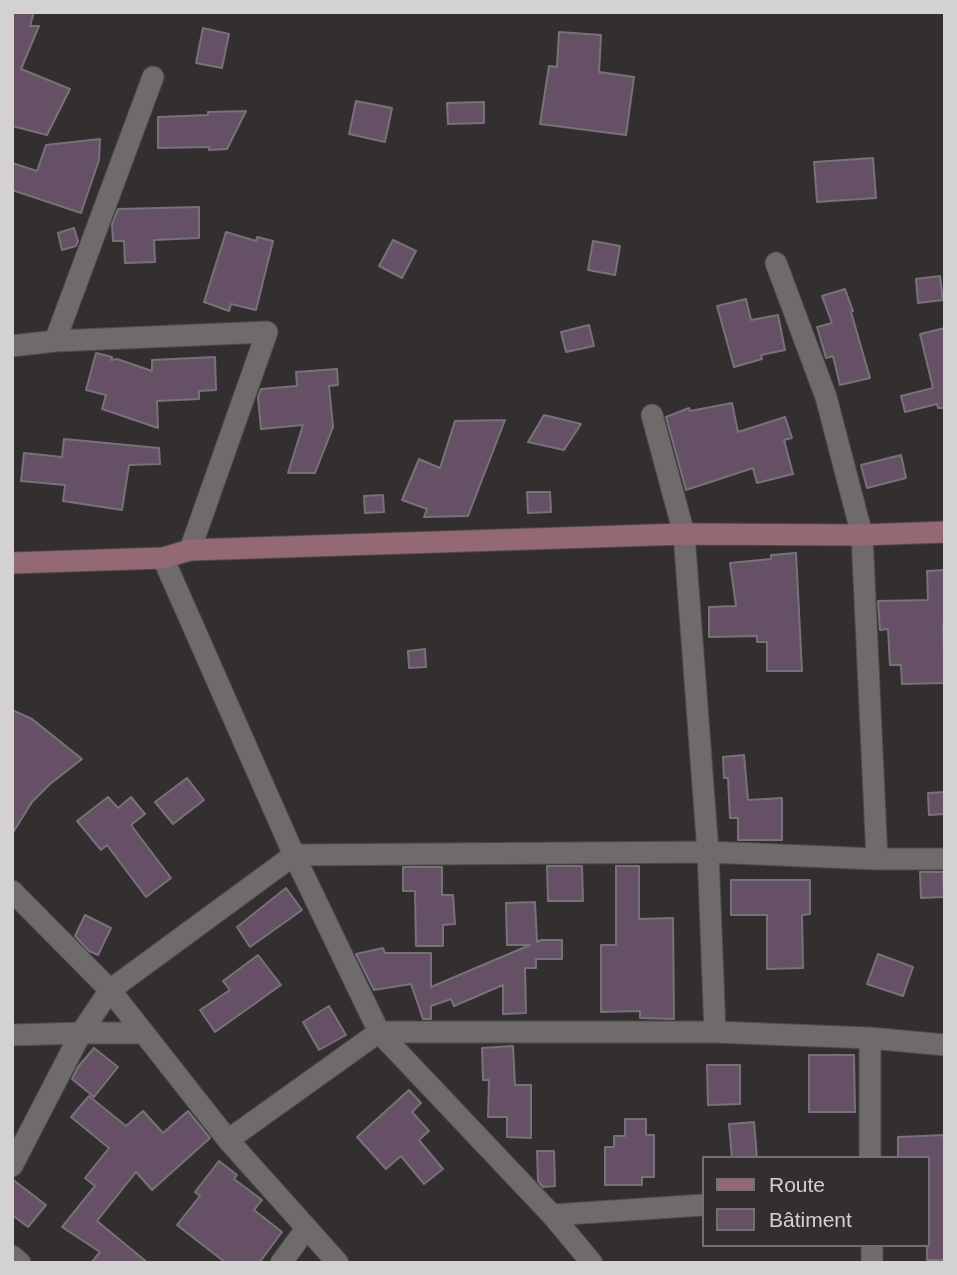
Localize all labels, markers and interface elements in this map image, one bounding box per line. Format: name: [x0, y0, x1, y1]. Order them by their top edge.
legend: [702, 1156, 929, 1247]
text: Route: [769, 1173, 825, 1196]
text: Bâtiment: [769, 1208, 852, 1231]

